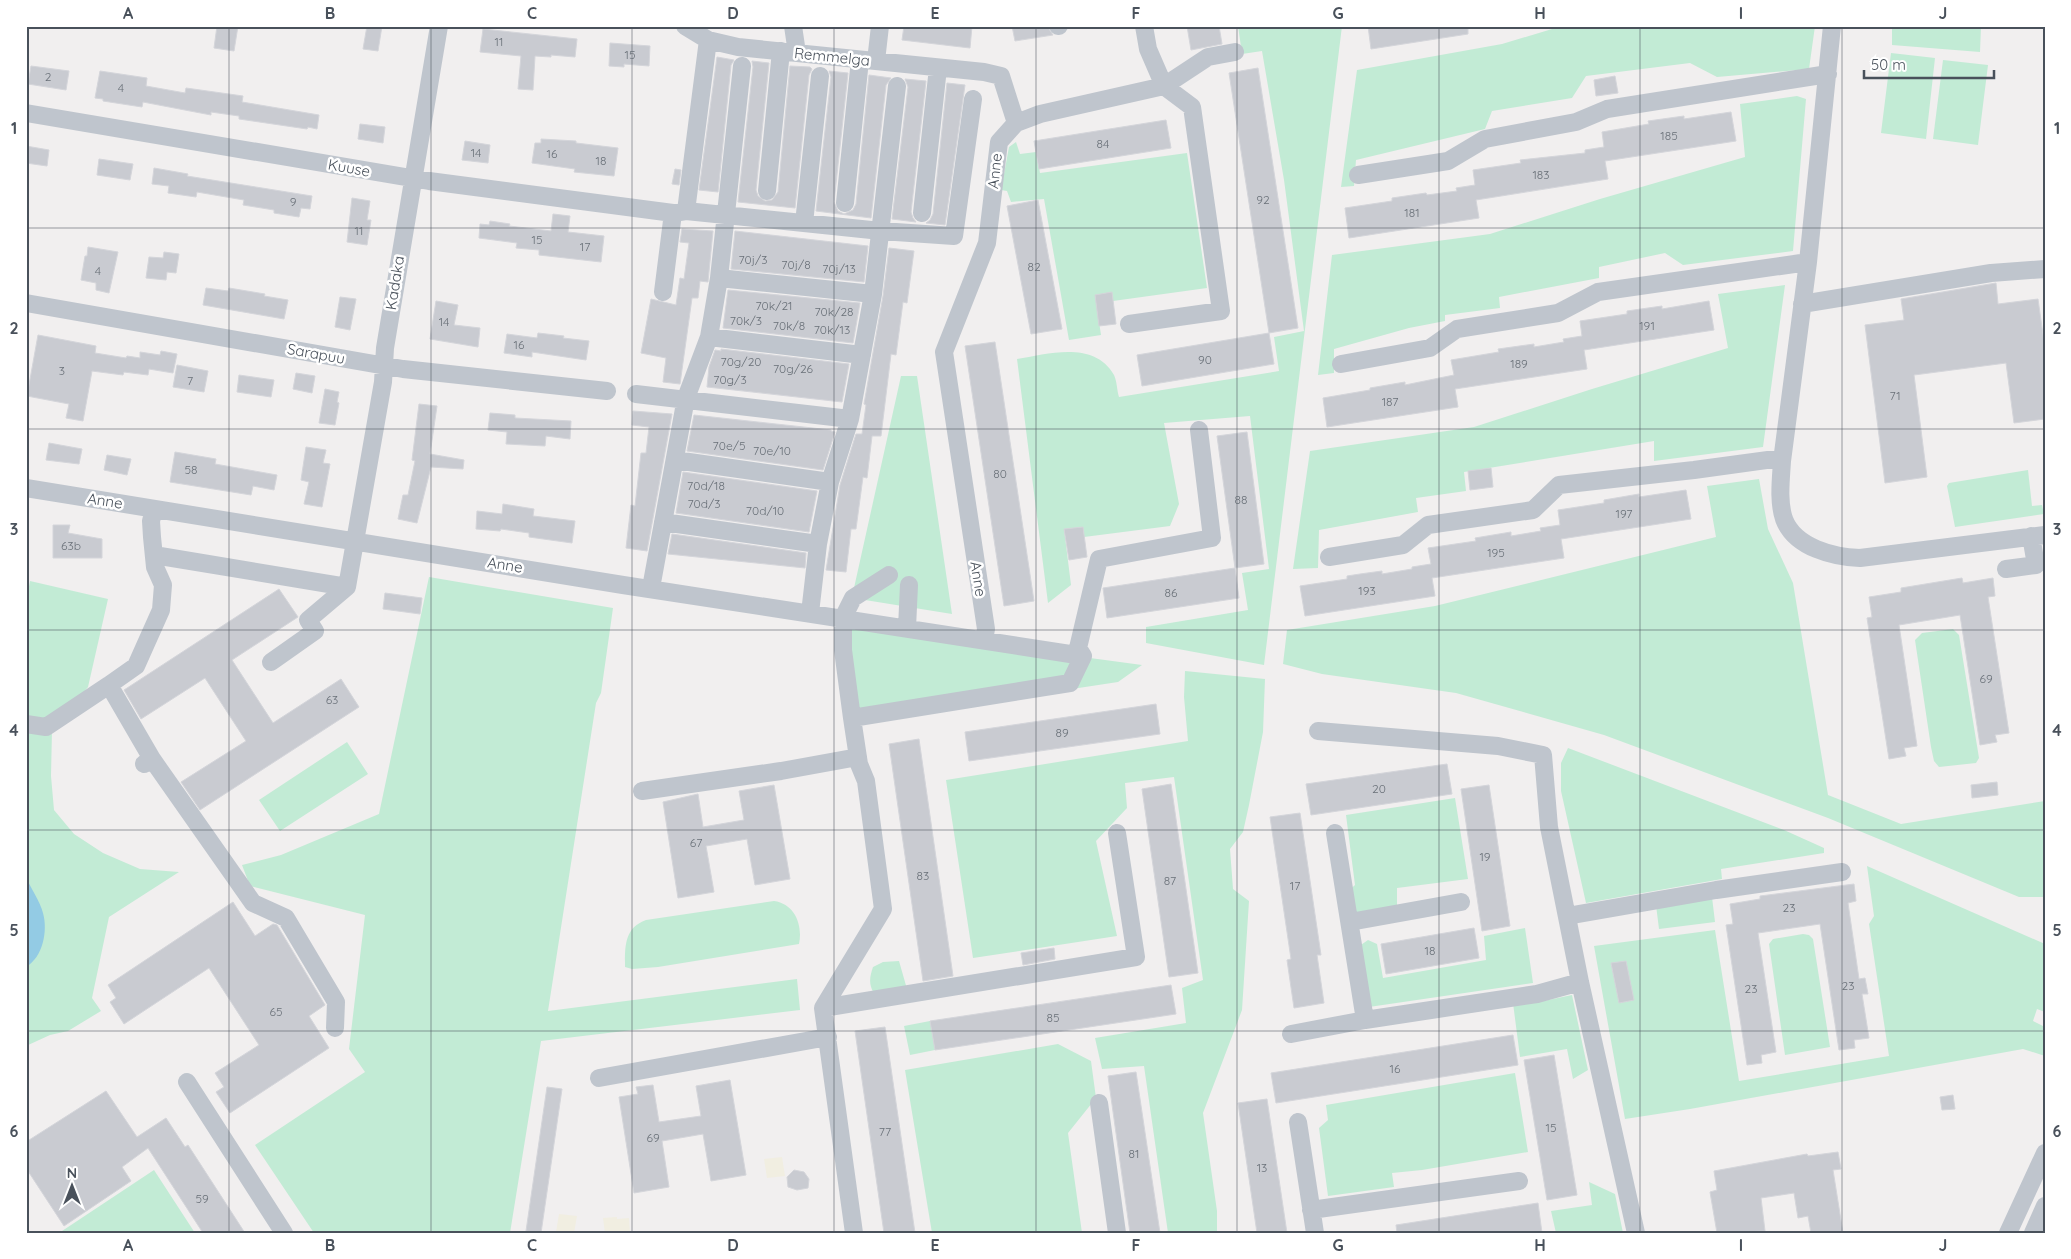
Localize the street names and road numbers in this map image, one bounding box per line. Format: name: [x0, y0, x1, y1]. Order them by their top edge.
street label: Remmelga: [793, 43, 871, 70]
street label: Anne: [983, 152, 1006, 190]
street label: Kuuse: [326, 154, 372, 181]
street label: Kadaka: [381, 255, 408, 311]
street label: Sarapuu: [286, 339, 346, 368]
street label: Anne: [86, 488, 124, 513]
street label: Anne: [486, 552, 524, 577]
street label: Anne: [966, 560, 991, 598]

